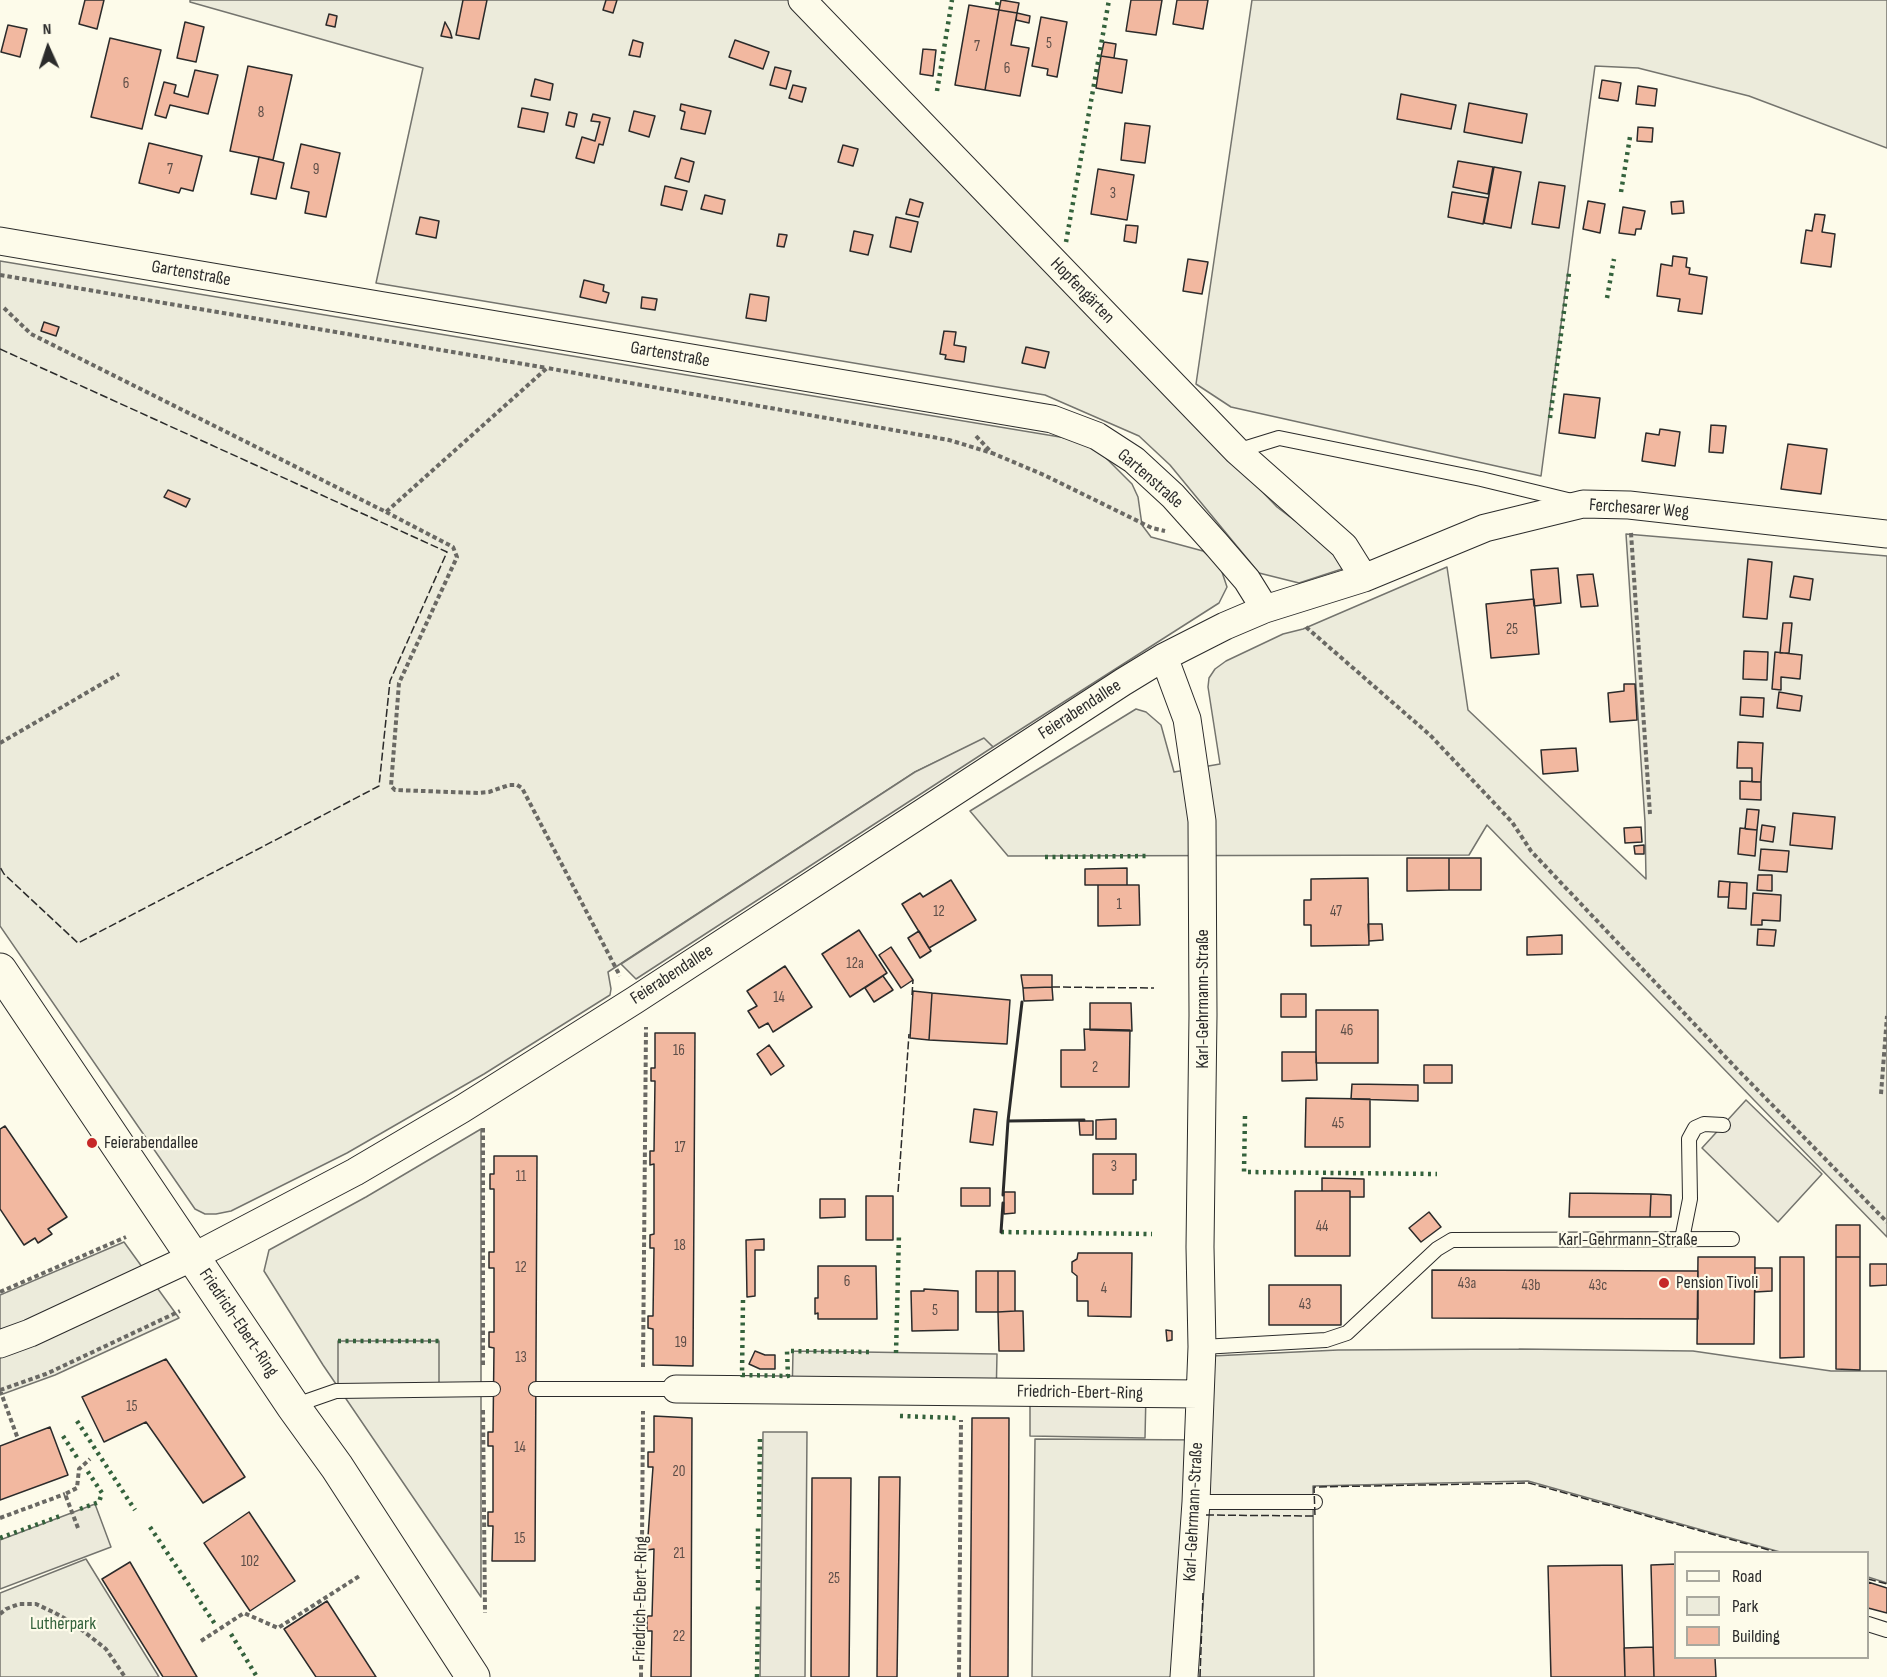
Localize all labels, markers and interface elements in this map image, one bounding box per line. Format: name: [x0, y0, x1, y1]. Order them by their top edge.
north arrow: [18, 18, 78, 78]
text: N: [42, 20, 52, 39]
house number: 5: [1046, 35, 1052, 53]
house number: 7: [974, 38, 980, 56]
house number: 6: [1004, 60, 1010, 78]
house number: 6: [123, 75, 129, 93]
house number: 8: [258, 104, 264, 122]
house number: 7: [167, 161, 173, 179]
house number: 9: [313, 161, 319, 179]
house number: 3: [1110, 185, 1116, 203]
street label: Hopfengärten: [1045, 254, 1119, 328]
street label: Gartenstraße: [150, 256, 232, 292]
street label: Gartenstraße: [629, 337, 711, 373]
street label: Gartenstraße: [1113, 445, 1187, 513]
street label: Ferchesarer Weg: [1588, 495, 1690, 523]
house number: 25: [1506, 621, 1518, 639]
street label: Feierabendallee: [1035, 675, 1125, 745]
house number: 1: [1116, 896, 1122, 914]
house number: 12: [933, 903, 945, 921]
house number: 47: [1330, 903, 1342, 921]
street label: Karl-Gehrmann-Straße: [1192, 929, 1214, 1069]
street label: Feierabendallee: [627, 940, 717, 1010]
house number: 12a: [846, 955, 864, 973]
house number: 14: [773, 989, 785, 1007]
house number: 46: [1341, 1022, 1353, 1040]
house number: 16: [673, 1042, 685, 1060]
house number: 2: [1092, 1059, 1098, 1077]
house number: 45: [1332, 1115, 1344, 1133]
place label: Feierabendallee: [104, 1132, 198, 1154]
marker: Feierabendallee: [85, 1136, 99, 1150]
house number: 17: [674, 1139, 686, 1157]
house number: 3: [1111, 1158, 1117, 1176]
house number: 11: [516, 1168, 526, 1186]
house number: 44: [1316, 1218, 1328, 1236]
street label: Karl-Gehrmann-Straße: [1558, 1229, 1698, 1251]
house number: 18: [674, 1237, 686, 1255]
house number: 12: [515, 1259, 527, 1277]
street label: Friedrich-Ebert-Ring: [194, 1265, 282, 1381]
place label: Pension Tivoli: [1676, 1272, 1758, 1294]
house number: 6: [844, 1273, 850, 1291]
house number: 43a: [1458, 1275, 1476, 1293]
marker: Pension Tivoli: [1657, 1276, 1671, 1290]
house number: 43b: [1522, 1277, 1540, 1295]
house number: 43c: [1589, 1277, 1607, 1295]
house number: 4: [1101, 1280, 1107, 1298]
house number: 43: [1299, 1296, 1311, 1314]
house number: 5: [932, 1302, 938, 1320]
house number: 19: [675, 1334, 687, 1352]
house number: 13: [515, 1349, 527, 1367]
street label: Friedrich-Ebert-Ring: [1017, 1381, 1143, 1405]
house number: 15: [126, 1398, 138, 1416]
house number: 14: [514, 1439, 526, 1457]
street label: Karl-Gehrmann-Straße: [1180, 1442, 1208, 1582]
house number: 20: [673, 1463, 685, 1481]
house number: 15: [514, 1530, 526, 1548]
street label: Friedrich-Ebert-Ring: [629, 1536, 653, 1662]
house number: 21: [673, 1545, 685, 1563]
legend: [1674, 1551, 1869, 1659]
house number: 102: [241, 1553, 259, 1571]
text: Road: [1732, 1566, 1762, 1587]
house number: 25: [828, 1570, 840, 1588]
text: Park: [1732, 1596, 1758, 1617]
park label: Lutherpark: [30, 1613, 96, 1635]
text: Building: [1732, 1626, 1780, 1647]
house number: 22: [673, 1628, 685, 1646]

